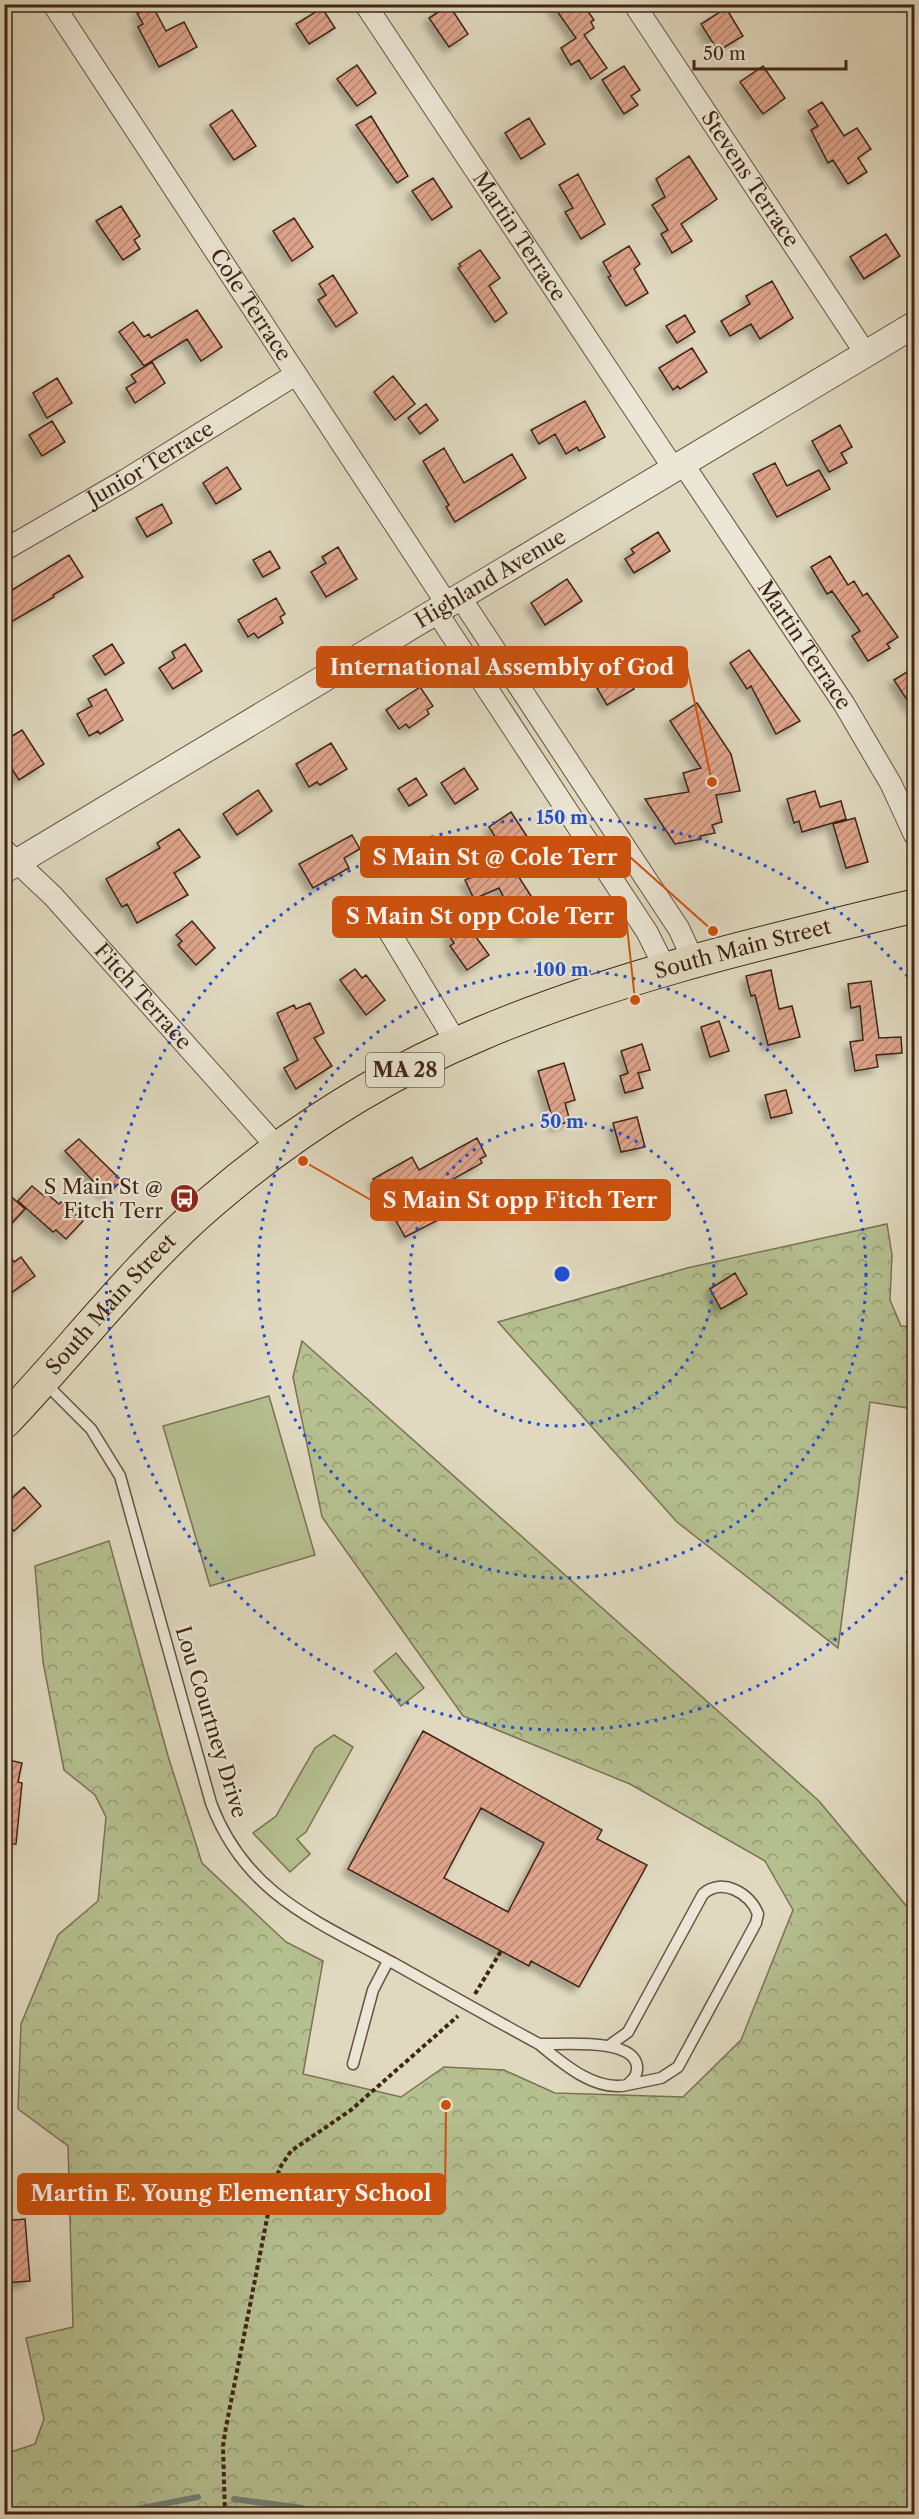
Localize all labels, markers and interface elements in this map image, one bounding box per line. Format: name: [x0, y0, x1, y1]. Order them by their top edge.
scale bar: [694, 33, 846, 71]
text: 50 m: [703, 43, 746, 65]
street label: Stevens Terrace: [696, 106, 805, 252]
street label: Martin Terrace: [468, 167, 572, 305]
street label: Cole Terrace: [205, 244, 297, 365]
street label: Junior Terrace: [80, 416, 218, 513]
street label: Highland Avenue: [410, 523, 570, 633]
street label: Martin Terrace: [753, 576, 857, 714]
callout: International Assembly of God: [317, 647, 687, 687]
text: International Assembly of God: [330, 654, 675, 681]
text: 150 m: [536, 807, 588, 829]
callout: S Main St @ Cole Terr: [361, 837, 630, 877]
text: S Main St @ Cole Terr: [372, 844, 618, 871]
callout: S Main St opp Cole Terr: [333, 897, 626, 937]
text: S Main St opp Cole Terr: [346, 903, 615, 930]
street label: South Main Street: [651, 913, 834, 984]
street label: Fitch Terrace: [89, 938, 197, 1054]
text: 100 m: [535, 959, 589, 981]
road number: MA 28: [366, 1053, 444, 1087]
text: 50 m: [540, 1111, 584, 1133]
place label: S Main St @ Fitch Terr: [44, 1174, 163, 1223]
callout: S Main St opp Fitch Terr: [371, 1180, 670, 1220]
bus stop icon: S Main St @ Fitch Terr: [168, 1183, 200, 1215]
text: S Main St opp Fitch Terr: [383, 1187, 658, 1214]
street label: South Main Street: [40, 1228, 181, 1380]
centre of rings: [552, 1264, 572, 1284]
street label: Lou Courtney Drive: [170, 1623, 253, 1821]
callout: Martin E. Young Elementary School: [18, 2174, 445, 2214]
text: Martin E. Young Elementary School: [30, 2180, 432, 2207]

